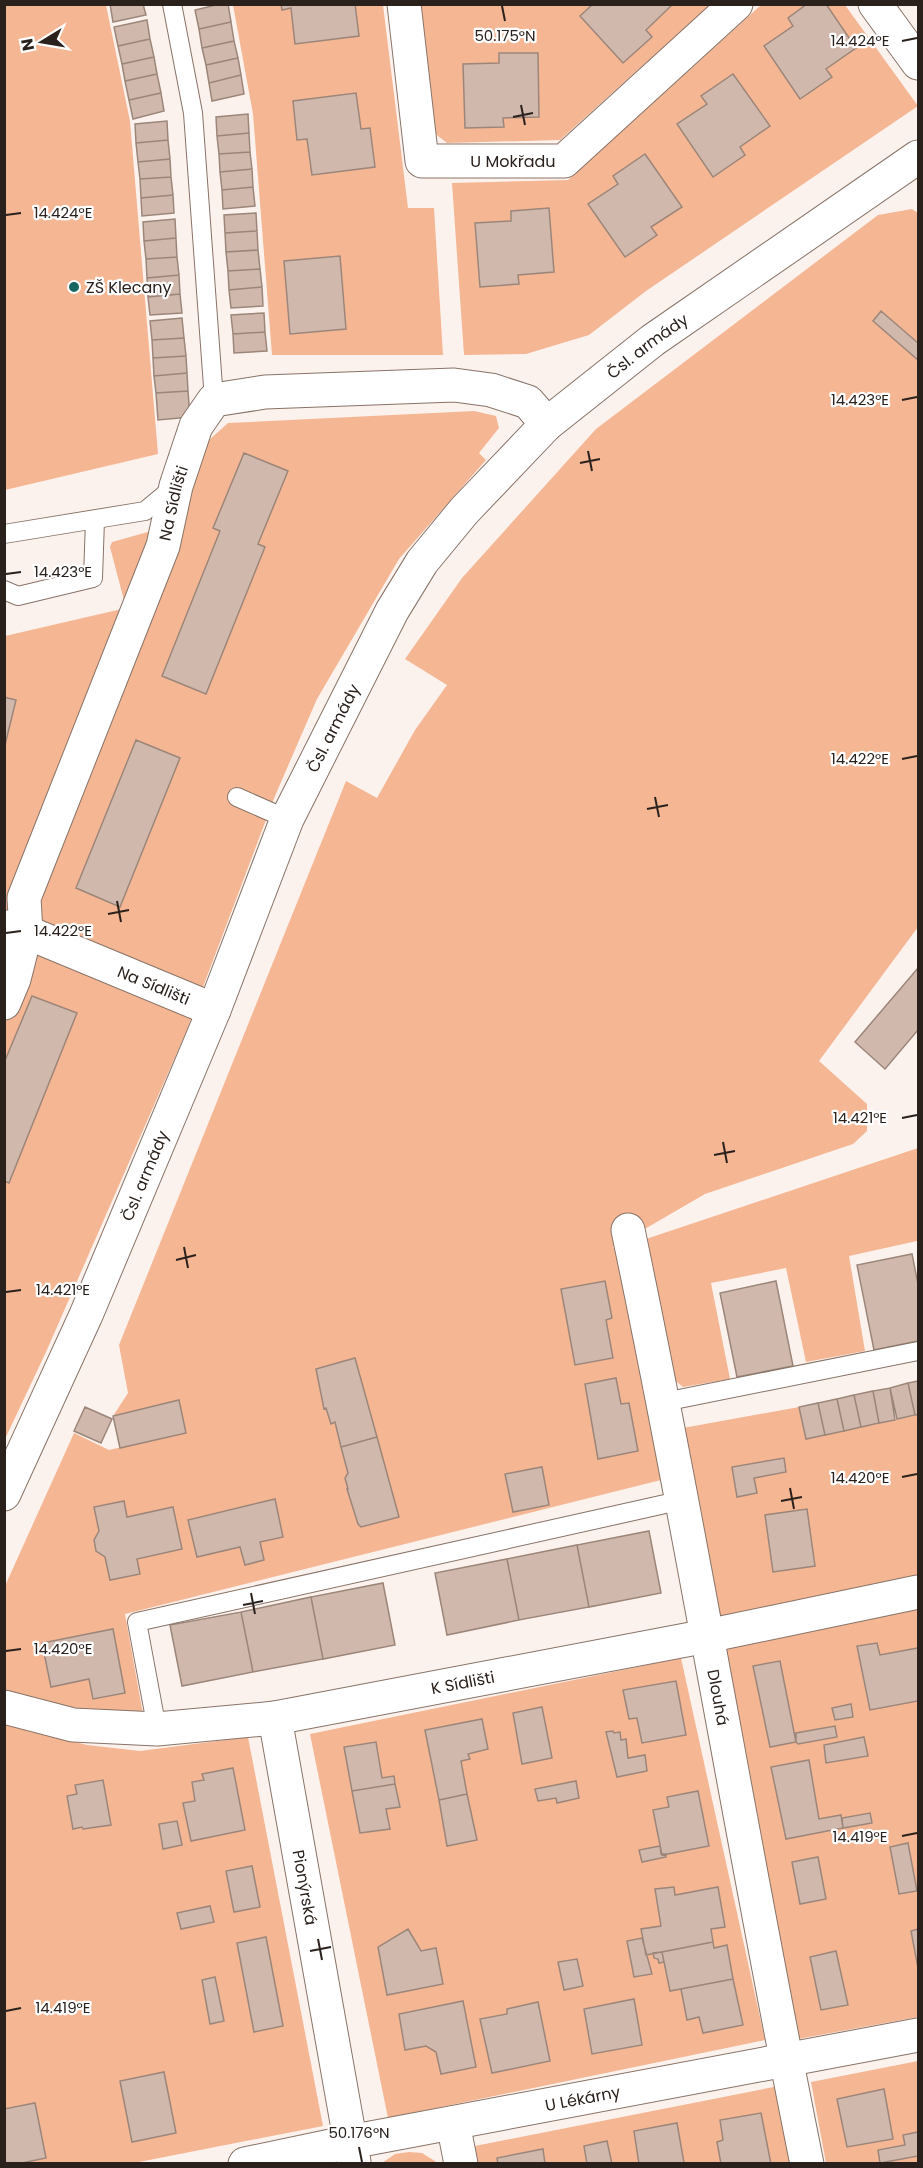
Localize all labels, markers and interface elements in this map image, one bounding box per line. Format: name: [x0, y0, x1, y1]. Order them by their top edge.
north arrow: [12, 12, 72, 72]
text: 50.175°N: [474, 25, 536, 46]
text: 14.424°E: [831, 30, 889, 51]
text: N: [15, 37, 40, 53]
street label: U Mokřadu: [470, 150, 556, 173]
text: 14.424°E: [34, 202, 92, 223]
place label: ZŠ Klecany: [86, 276, 172, 299]
marker: ZŠ Klecany: [67, 280, 81, 294]
street label: Čsl. armády: [602, 308, 692, 384]
text: 14.423°E: [831, 389, 889, 410]
street label: Na Sídlišti: [153, 463, 194, 543]
text: 14.423°E: [34, 561, 92, 582]
street label: Čsl. armády: [301, 680, 365, 776]
text: 14.422°E: [831, 748, 889, 769]
text: 14.422°E: [34, 920, 92, 941]
street label: Na Sídlišti: [114, 960, 194, 1010]
text: 14.421°E: [833, 1107, 887, 1128]
street label: Čsl. armády: [115, 1127, 174, 1224]
text: 14.421°E: [36, 1279, 90, 1300]
text: 14.420°E: [831, 1467, 889, 1488]
text: 14.420°E: [34, 1638, 92, 1659]
street label: K Sídlišti: [429, 1665, 496, 1700]
street label: Dlouhá: [702, 1667, 735, 1727]
text: 14.419°E: [833, 1826, 887, 1847]
street label: Pionýrská: [287, 1848, 323, 1927]
text: 14.419°E: [36, 1997, 90, 2018]
street label: U Lékárny: [543, 2080, 622, 2117]
text: 50.176°N: [328, 2122, 390, 2143]

